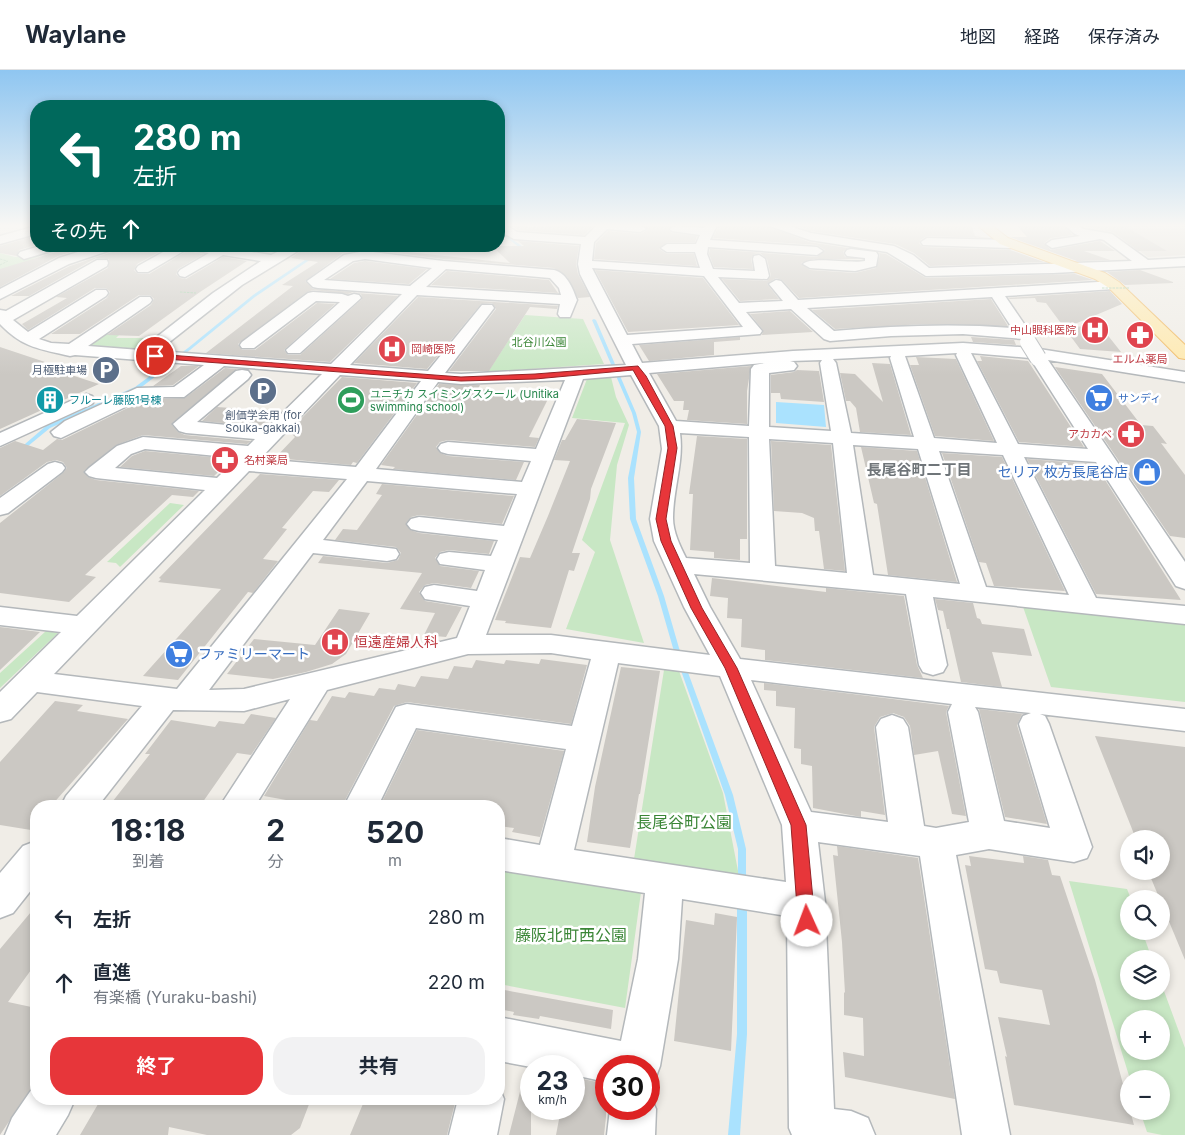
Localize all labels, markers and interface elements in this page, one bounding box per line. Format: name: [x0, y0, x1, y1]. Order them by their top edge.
text: Waylane: [25, 20, 126, 49]
text: 地図: [960, 26, 996, 47]
text: 経路: [1024, 26, 1060, 47]
text: 保存済み: [1088, 26, 1160, 47]
text: 280 m: [133, 116, 242, 158]
icon: left: [50, 120, 115, 185]
text: 左折: [133, 163, 177, 189]
icon: ahead: [117, 215, 145, 243]
text: その先: [50, 220, 107, 243]
hospital icon: 中山眼科医院: [1080, 315, 1110, 345]
pharmacy icon: エルム薬局: [1125, 320, 1155, 350]
place label: 中山眼科医院: [1010, 323, 1076, 337]
hospital icon: 岡崎医院: [377, 334, 407, 364]
pin: [134, 335, 176, 377]
park label: 北谷川公園: [512, 335, 567, 349]
icon: arrive: [141, 342, 169, 370]
place label: 岡崎医院: [411, 342, 455, 356]
place label: エルム薬局: [1113, 352, 1167, 366]
parking icon: 月極駐車場: [91, 355, 121, 385]
place label: 月極駐車場: [32, 363, 87, 377]
parking icon: 創価学会用 (for Souka-gakkai): [248, 376, 278, 406]
supermarket icon: サンディ: [1084, 383, 1114, 413]
building icon: フルーレ藤阪1号棟: [35, 385, 65, 415]
sports icon: ユニチカ スイミングスクール (Unitika swimming school): [336, 385, 366, 415]
place label: ユニチカ スイミングスクール (Unitika swimming school): [370, 387, 559, 414]
place label: サンディ: [1118, 391, 1161, 405]
place label: フルーレ藤阪1号棟: [69, 393, 161, 407]
place label: 創価学会用 (for Souka-gakkai): [225, 408, 301, 435]
pharmacy icon: アカカベ: [1116, 419, 1146, 449]
place label: アカカベ: [1068, 427, 1112, 441]
pharmacy icon: 名村薬局: [210, 445, 240, 475]
place label: 名村薬局: [244, 453, 288, 467]
shop icon: セリア 枚方長尾谷店: [1132, 457, 1162, 487]
district label: 長尾谷町二丁目: [866, 460, 972, 479]
place label: セリア 枚方長尾谷店: [998, 463, 1128, 480]
hospital icon: 恒遠産婦人科: [320, 627, 350, 657]
place label: 恒遠産婦人科: [354, 633, 438, 650]
supermarket icon: ファミリーマート: [164, 639, 194, 669]
place label: ファミリーマート: [198, 645, 310, 662]
text: 18:18: [111, 812, 186, 848]
text: 2: [266, 812, 285, 848]
park label: 長尾谷町公園: [636, 812, 732, 832]
text: 520: [366, 814, 424, 850]
map controls: [1120, 830, 1170, 1120]
button: sound: [1120, 830, 1170, 880]
text: m: [388, 850, 402, 870]
text: 到着: [132, 851, 164, 871]
text: 分: [268, 851, 284, 871]
button: search: [1120, 890, 1170, 940]
position arrow: [780, 894, 832, 946]
icon: left: [50, 904, 78, 932]
text: 280 m: [428, 906, 485, 929]
text: 左折: [93, 908, 131, 931]
park label: 藤阪北町西公園: [515, 925, 627, 945]
button: layers: [1120, 950, 1170, 1000]
text: 直進: [93, 961, 131, 984]
icon: ahead: [50, 969, 78, 997]
text: 220 m: [428, 971, 485, 994]
text: 有楽橋 (Yuraku-bashi): [93, 987, 258, 1007]
button: +: [1120, 1010, 1170, 1060]
button: 終了: [50, 1037, 263, 1095]
button: 共有: [273, 1037, 485, 1095]
speed limit sign: 30: [595, 1055, 660, 1120]
text: 23: [537, 1066, 568, 1096]
button: −: [1120, 1070, 1170, 1120]
text: km/h: [538, 1092, 567, 1107]

